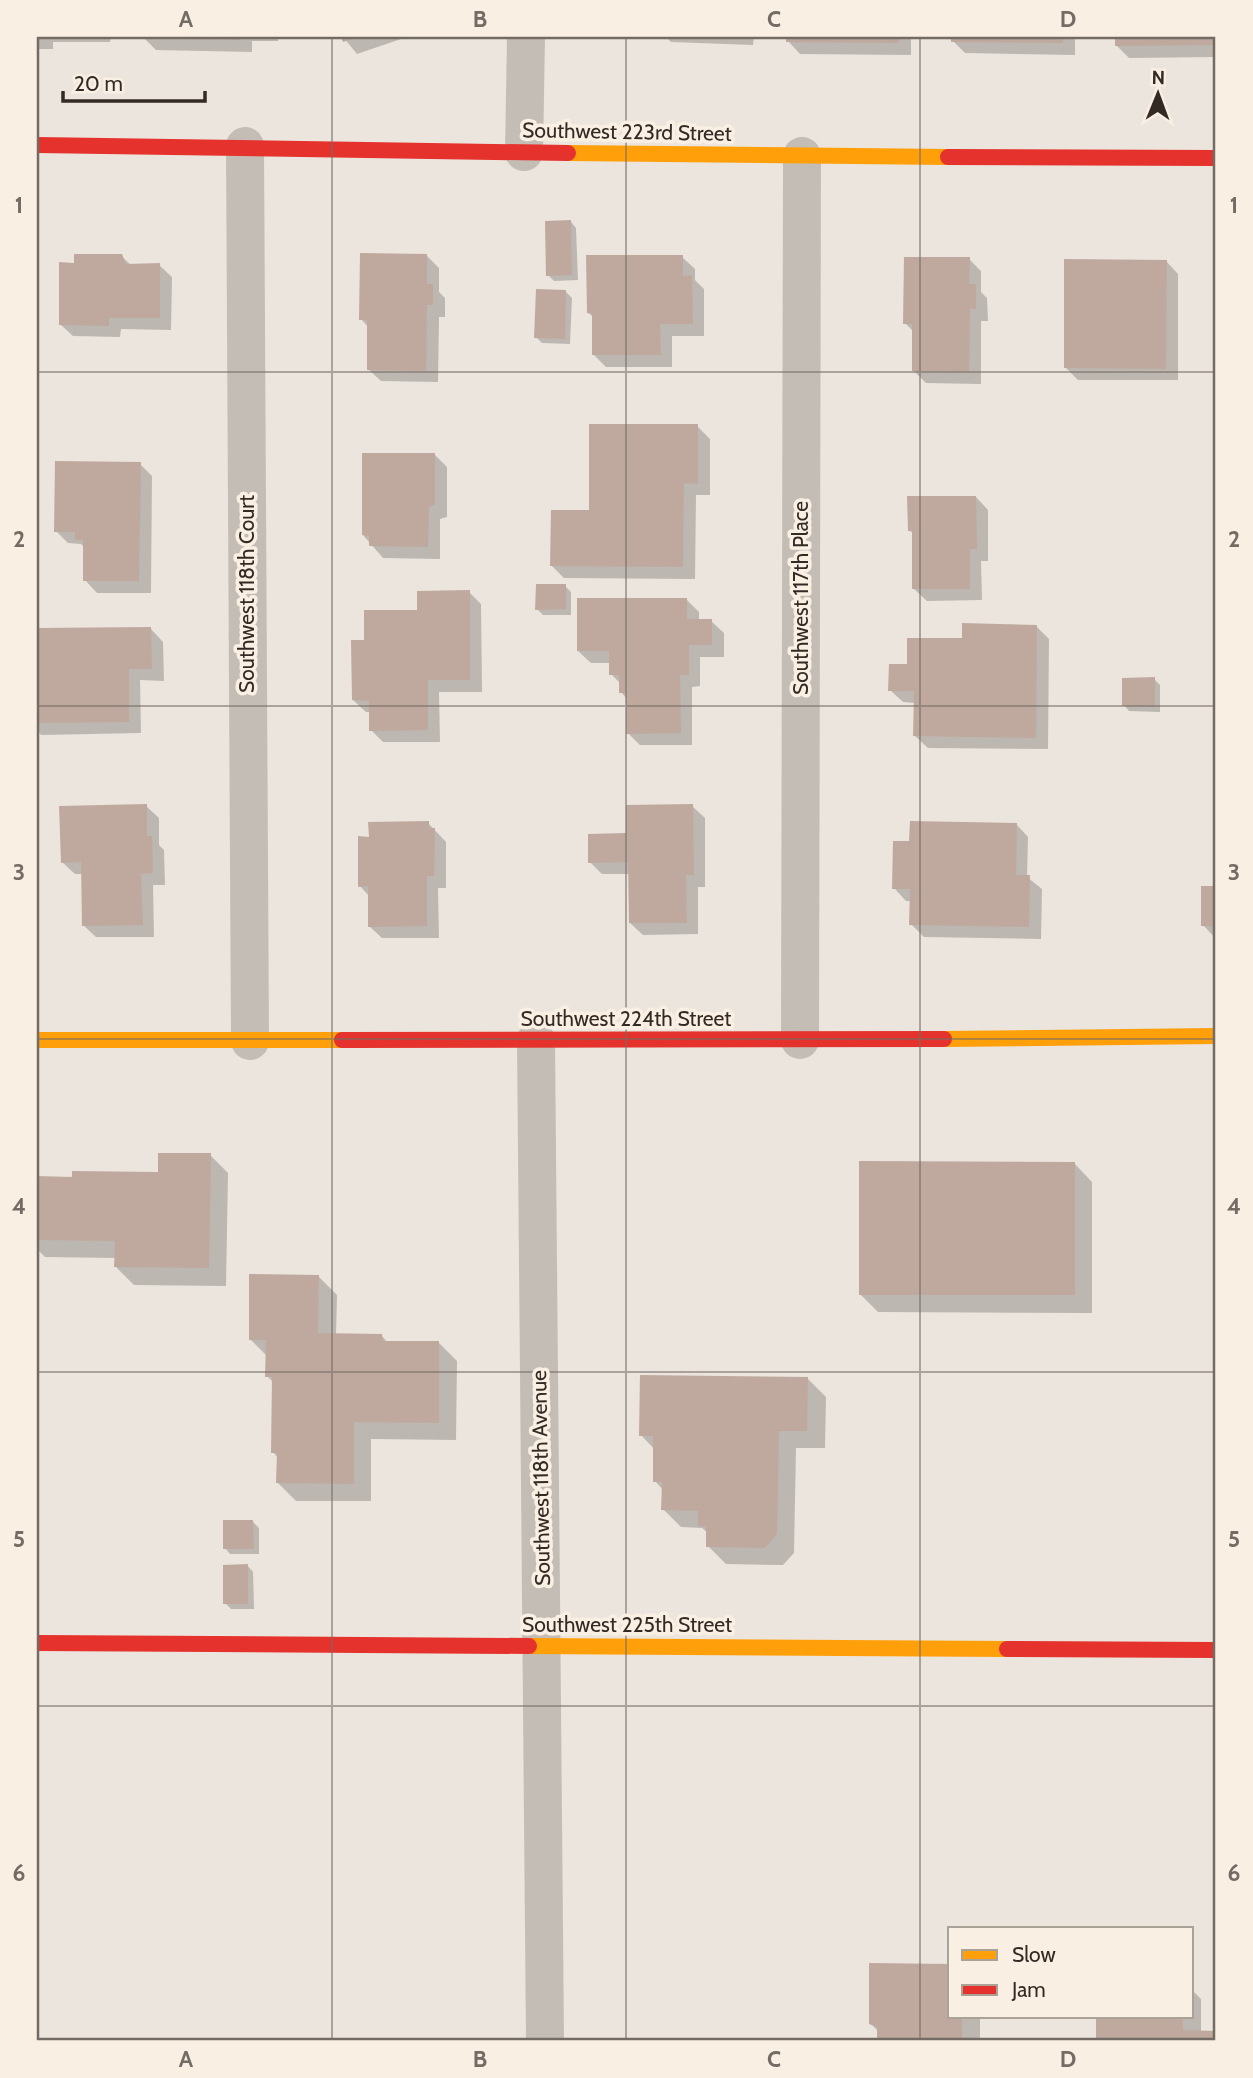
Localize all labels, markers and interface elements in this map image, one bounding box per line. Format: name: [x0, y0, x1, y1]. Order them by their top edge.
text: A: [179, 5, 194, 33]
text: B: [473, 5, 487, 33]
text: C: [767, 5, 781, 33]
text: D: [1060, 5, 1076, 33]
scale bar: [63, 60, 205, 104]
north arrow: [1124, 60, 1194, 130]
text: N: [1151, 66, 1165, 89]
text: 20 m: [74, 71, 123, 96]
street label: Southwest 223rd Street: [522, 117, 732, 146]
text: 1: [15, 191, 23, 219]
text: 1: [1230, 191, 1238, 219]
street label: Southwest 118th Court: [234, 495, 259, 693]
street label: Southwest 117th Place: [788, 501, 813, 695]
text: 2: [13, 525, 25, 553]
text: 2: [1228, 525, 1240, 553]
text: 3: [13, 858, 25, 886]
text: 3: [1228, 858, 1240, 886]
street label: Southwest 224th Street: [521, 1006, 731, 1031]
text: 4: [12, 1192, 26, 1220]
text: 4: [1227, 1192, 1241, 1220]
street label: Southwest 118th Avenue: [526, 1370, 555, 1586]
text: 5: [13, 1525, 25, 1553]
text: 5: [1228, 1525, 1240, 1553]
street label: Southwest 225th Street: [522, 1612, 732, 1637]
text: 6: [13, 1859, 25, 1887]
text: 6: [1228, 1859, 1240, 1887]
legend: [948, 1927, 1194, 2018]
text: Slow: [1012, 1942, 1056, 1967]
text: Jam: [1011, 1977, 1046, 2002]
text: A: [179, 2045, 194, 2073]
text: B: [473, 2045, 487, 2073]
text: C: [767, 2045, 781, 2073]
text: D: [1060, 2045, 1076, 2073]

